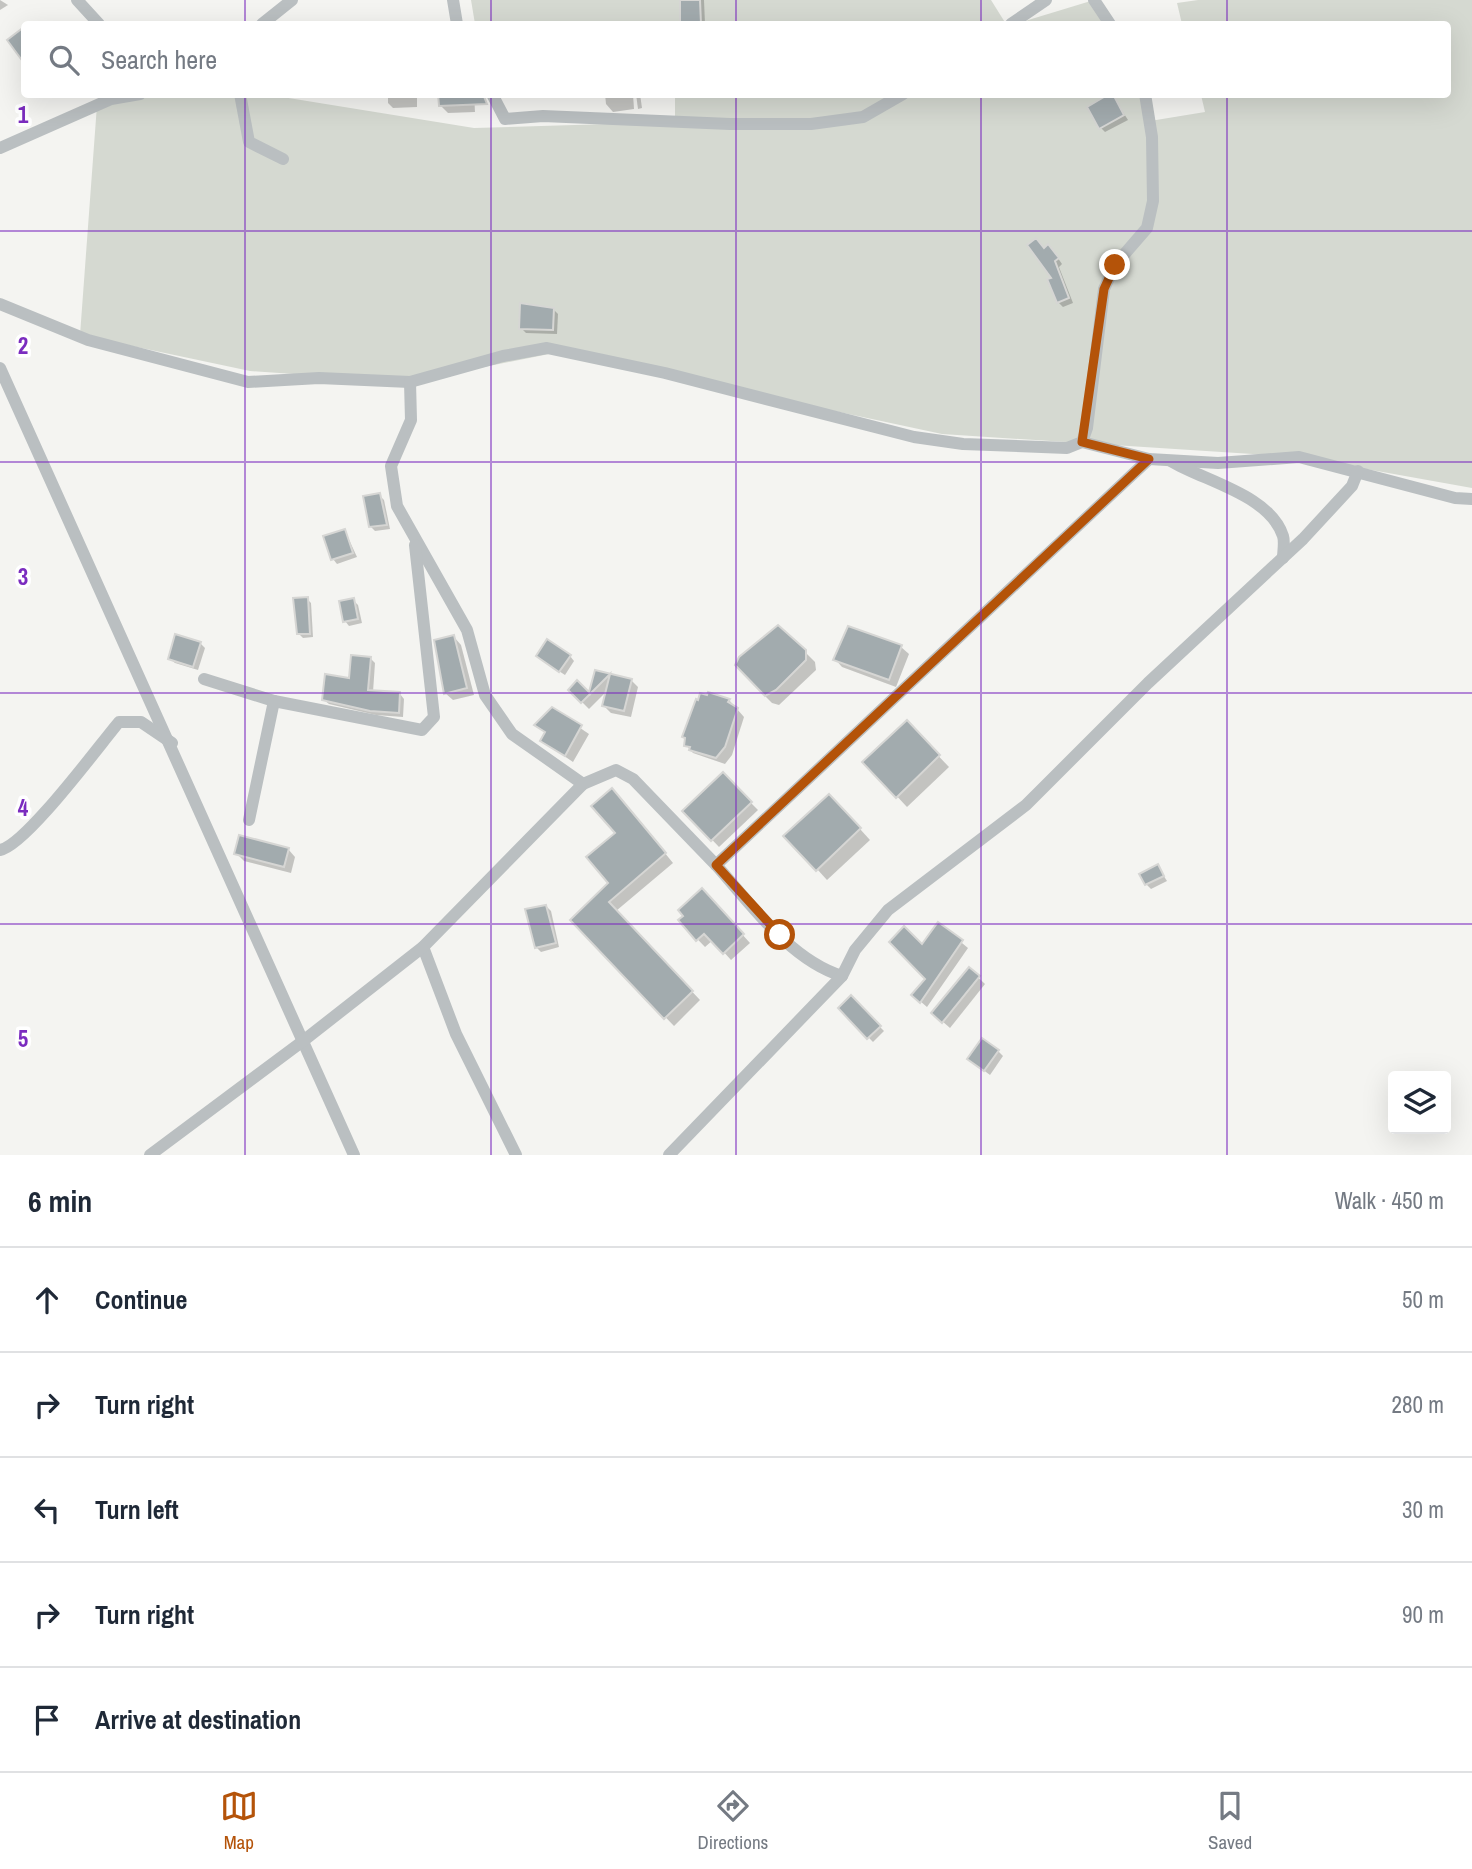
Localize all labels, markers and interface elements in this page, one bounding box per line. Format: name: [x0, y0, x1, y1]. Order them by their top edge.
search box: [21, 21, 1451, 98]
icon: search: [45, 41, 83, 79]
text: Search here: [101, 42, 217, 77]
text: 1: [18, 99, 29, 130]
route end: [1099, 249, 1130, 280]
text: 2: [18, 330, 28, 361]
text: 3: [18, 561, 28, 592]
text: 4: [18, 792, 29, 823]
route start: [764, 919, 795, 950]
text: 5: [18, 1023, 28, 1054]
map controls: [1388, 1071, 1451, 1134]
button: layers: [1388, 1071, 1451, 1134]
text: 6 min: [28, 1181, 92, 1221]
text: Walk · 450 m: [1335, 1185, 1444, 1216]
icon: ahead: [28, 1281, 66, 1319]
text: Continue: [95, 1282, 187, 1317]
text: 50 m: [1402, 1284, 1444, 1315]
icon: right: [28, 1386, 66, 1424]
text: Turn right: [95, 1387, 194, 1422]
text: 280 m: [1392, 1389, 1444, 1420]
icon: left: [28, 1491, 66, 1529]
text: Turn left: [95, 1492, 179, 1527]
text: 30 m: [1402, 1494, 1444, 1525]
icon: right: [28, 1596, 66, 1634]
text: Turn right: [95, 1597, 194, 1632]
text: 90 m: [1402, 1599, 1444, 1630]
icon: arrive: [28, 1701, 66, 1739]
text: Arrive at destination: [95, 1702, 301, 1737]
tab: Map: [220, 1787, 258, 1855]
tab: Directions: [697, 1787, 768, 1855]
tab: Saved: [1208, 1787, 1252, 1855]

